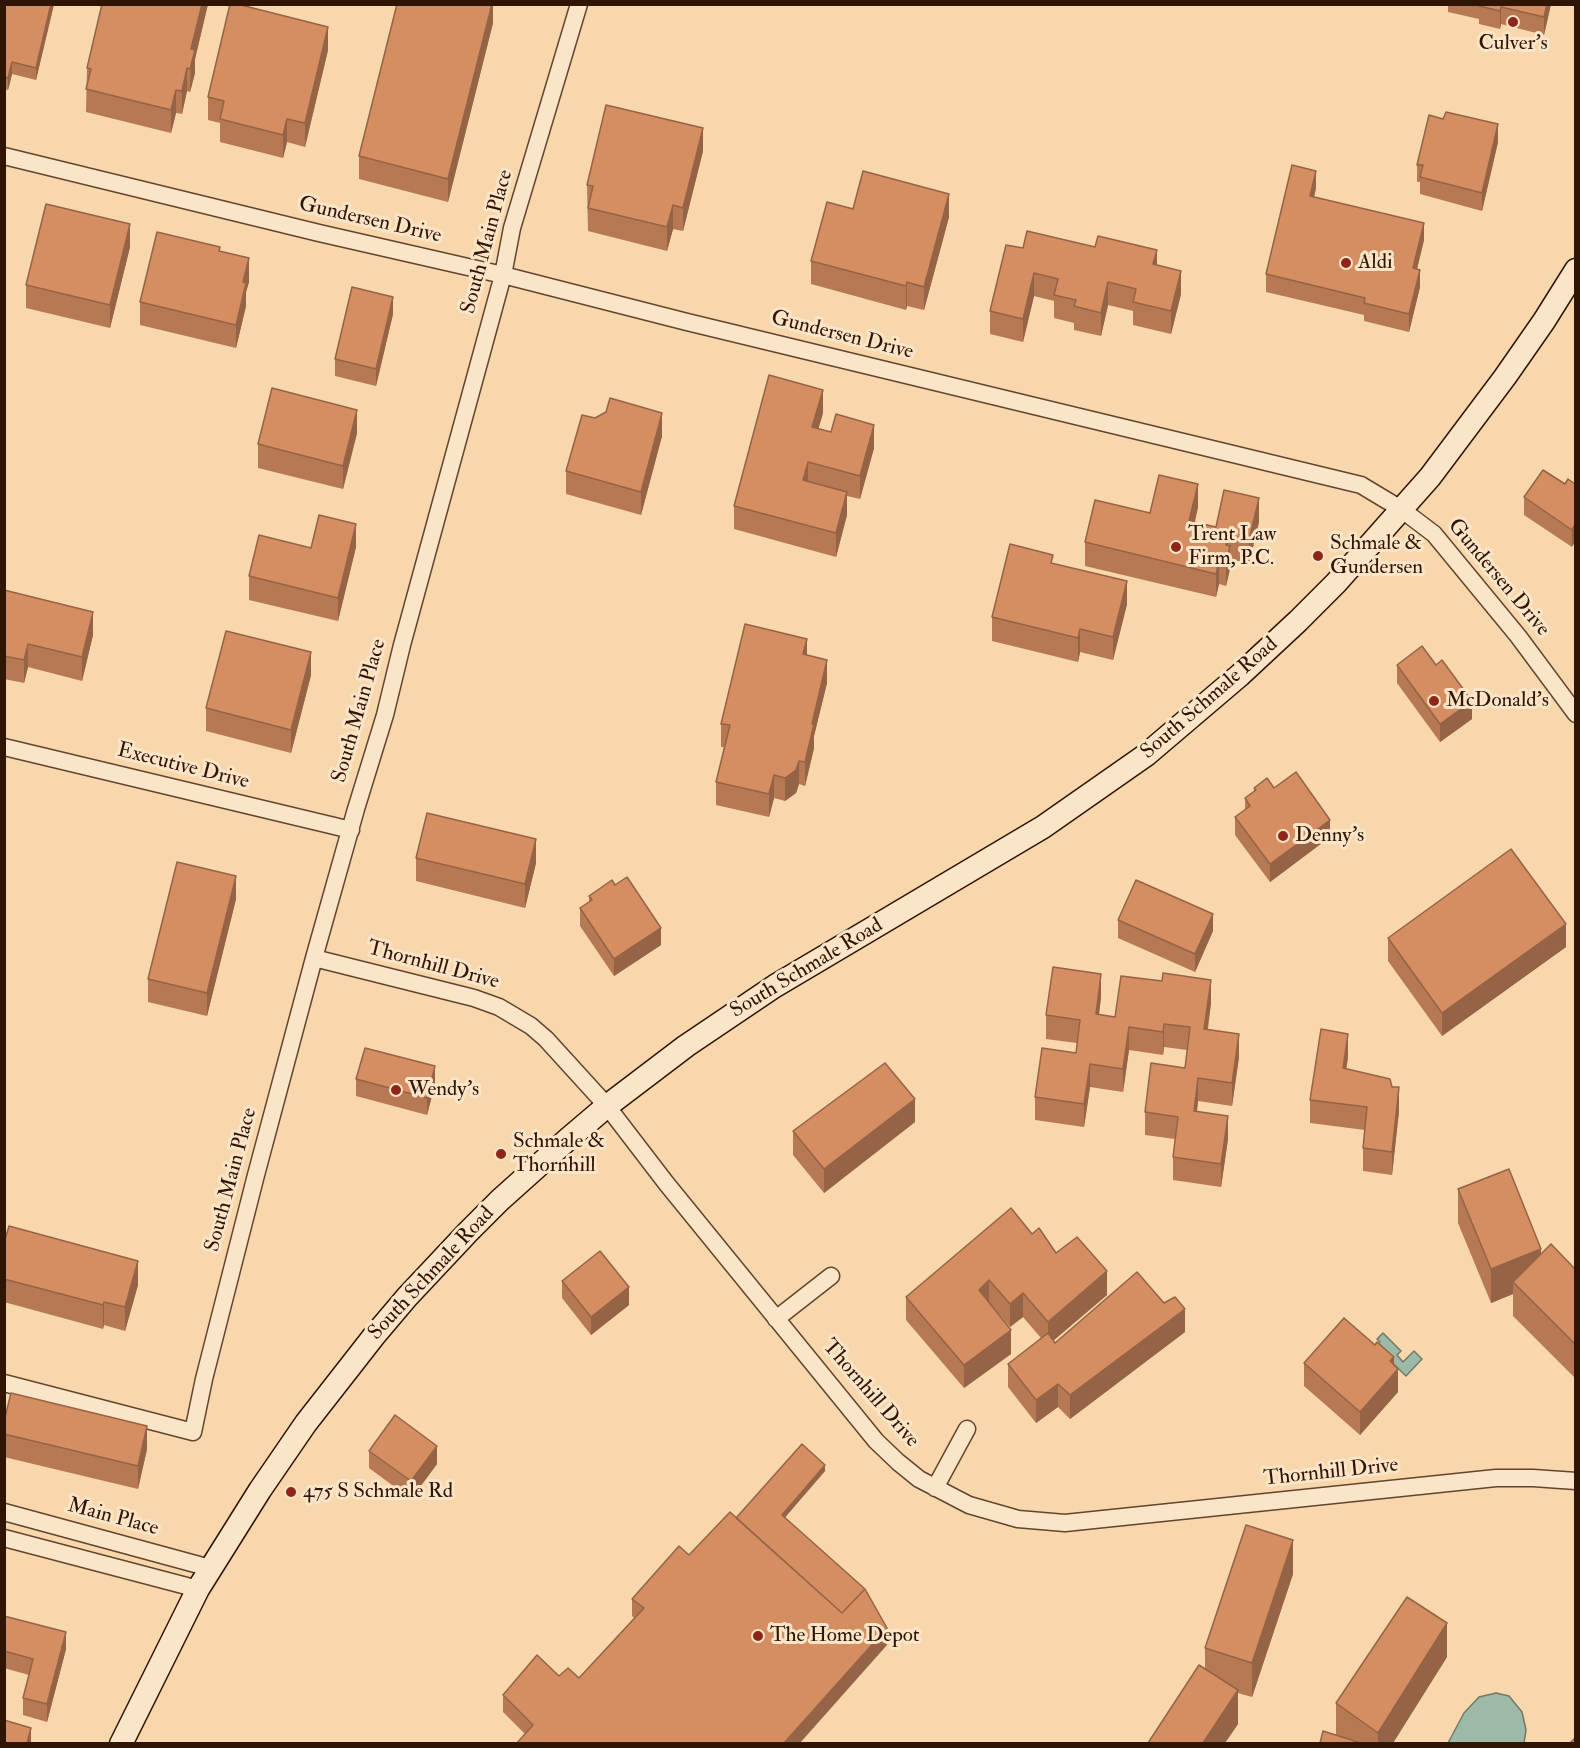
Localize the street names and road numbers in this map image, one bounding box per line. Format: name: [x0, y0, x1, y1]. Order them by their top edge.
street label: South Main Place: [457, 167, 519, 317]
street label: Gundersen Drive: [296, 192, 444, 250]
street label: Gundersen Drive: [768, 306, 916, 366]
street label: Gundersen Drive: [1442, 514, 1554, 642]
street label: South Schmale Road: [1136, 633, 1284, 765]
street label: South Main Place: [327, 636, 393, 786]
street label: Executive Drive: [115, 738, 251, 796]
street label: South Schmale Road: [726, 914, 888, 1024]
street label: Thornhill Drive: [364, 936, 502, 996]
street label: South Main Place: [201, 1105, 263, 1255]
street label: South Schmale Road: [364, 1202, 500, 1346]
street label: Thornhill Drive: [816, 1335, 924, 1453]
street label: Thornhill Drive: [1262, 1453, 1400, 1493]
street label: Main Place: [65, 1494, 161, 1542]

